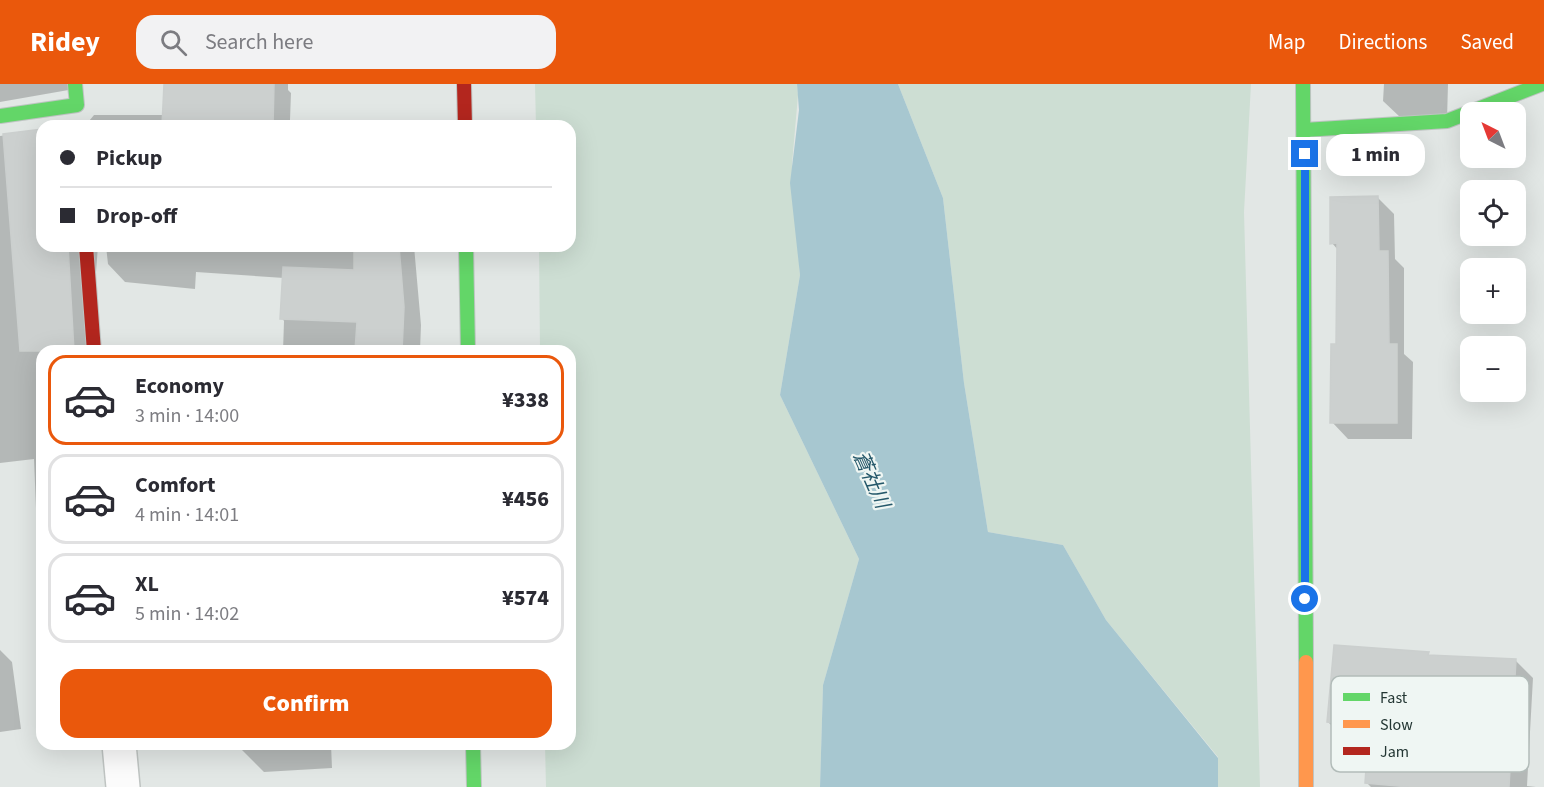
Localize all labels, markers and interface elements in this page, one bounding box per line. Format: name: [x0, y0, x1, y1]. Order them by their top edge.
search box: [136, 15, 556, 69]
text: Ridey: [30, 22, 100, 62]
icon: search: [157, 26, 190, 59]
text: Search here: [205, 26, 313, 58]
text: Map: [1268, 27, 1306, 57]
text: Directions: [1339, 27, 1427, 57]
text: Saved: [1460, 27, 1514, 57]
north arrow: [1460, 102, 1526, 168]
map controls: [1460, 102, 1526, 402]
callout: 1 min: [1326, 133, 1425, 175]
route end: [1291, 140, 1318, 167]
text: 1 min: [1351, 141, 1400, 169]
text: Pickup: [96, 142, 162, 174]
button: locate: [1460, 180, 1526, 246]
text: Drop-off: [96, 200, 177, 232]
button: +: [1460, 258, 1526, 324]
button: −: [1460, 336, 1526, 402]
text: Economy: [135, 370, 224, 402]
icon: car: [63, 373, 117, 427]
text: ¥338: [502, 384, 549, 416]
text: 3 min · 14:00: [135, 402, 239, 430]
water label: 蒼社川: [846, 447, 897, 515]
text: Comfort: [135, 469, 216, 501]
icon: car: [63, 472, 117, 526]
text: ¥456: [502, 483, 549, 515]
text: 4 min · 14:01: [135, 501, 239, 529]
text: XL: [135, 568, 159, 600]
icon: car: [63, 571, 117, 625]
text: ¥574: [502, 582, 549, 614]
route start: [1291, 585, 1318, 612]
text: 5 min · 14:02: [135, 600, 239, 628]
button: Confirm: [60, 669, 552, 738]
legend: [1331, 676, 1529, 772]
text: Fast: [1380, 687, 1408, 709]
text: Slow: [1380, 714, 1413, 736]
text: Jam: [1380, 741, 1409, 763]

